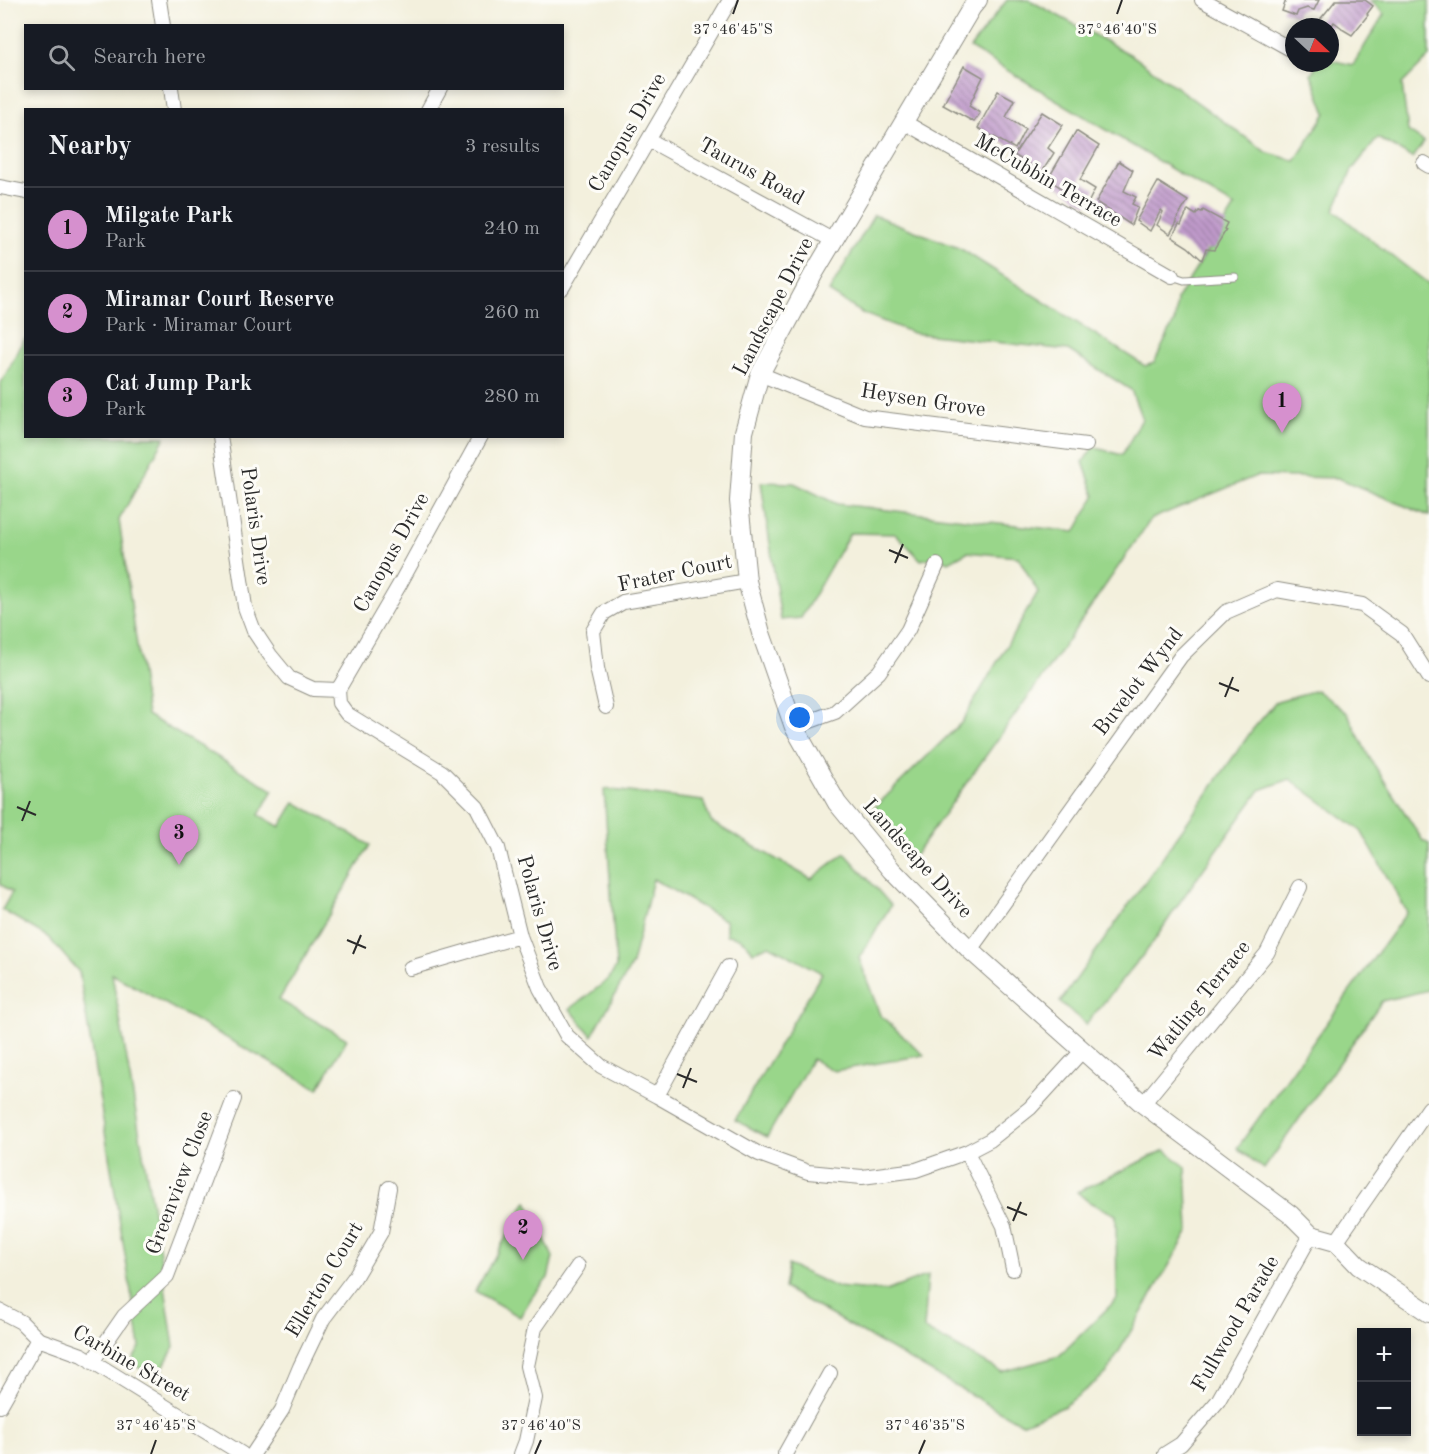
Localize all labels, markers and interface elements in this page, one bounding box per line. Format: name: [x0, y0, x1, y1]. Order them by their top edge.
north arrow: [1285, 18, 1339, 72]
text: 37°46'45"S: [693, 23, 773, 38]
text: 37°46'40"S: [1077, 23, 1157, 38]
search box: [24, 24, 564, 90]
icon: search: [45, 41, 78, 74]
text: Search here: [93, 46, 206, 68]
street label: Canopus Drive: [585, 70, 671, 196]
street label: McCubbin Terrace: [971, 130, 1125, 232]
text: Nearby: [48, 134, 132, 160]
street label: Taurus Road: [695, 134, 807, 210]
text: 3 results: [465, 137, 540, 157]
text: Milgate Park: [105, 205, 233, 227]
text: 1: [62, 219, 73, 239]
text: 240 m: [484, 219, 540, 239]
text: Park: [105, 232, 146, 252]
street label: Landscape Drive: [730, 234, 818, 380]
text: Miramar Court Reserve: [105, 289, 334, 311]
text: 2: [62, 303, 73, 323]
text: 260 m: [484, 303, 540, 323]
text: Park · Miramar Court: [105, 316, 292, 336]
text: Cat Jump Park: [105, 373, 252, 395]
street label: Heysen Grove: [859, 381, 987, 421]
pin: 1: [1262, 384, 1302, 433]
text: 3: [62, 387, 73, 407]
text: 280 m: [484, 387, 540, 407]
text: Park: [105, 400, 146, 420]
street label: Polaris Drive: [236, 465, 274, 587]
street label: Canopus Drive: [350, 489, 434, 617]
street label: Frater Court: [616, 552, 734, 596]
street label: Buvelot Wynd: [1091, 624, 1188, 740]
your location: [785, 703, 814, 732]
street label: Landscape Drive: [858, 795, 976, 923]
pin: 3: [160, 816, 198, 865]
street label: Polaris Drive: [512, 853, 566, 973]
street label: Watling Terrace: [1145, 937, 1255, 1065]
street label: Greenview Close: [143, 1108, 217, 1258]
pin: 2: [504, 1210, 542, 1260]
street label: Ellerton Court: [282, 1219, 368, 1341]
street label: Fullwood Parade: [1189, 1252, 1283, 1396]
street label: Carbine Street: [69, 1322, 193, 1406]
map controls: [1357, 1328, 1411, 1436]
button: +: [1357, 1328, 1411, 1382]
button: −: [1357, 1382, 1411, 1436]
text: 37°46'45"S: [116, 1419, 196, 1434]
text: 37°46'40"S: [501, 1419, 581, 1434]
text: 37°46'35"S: [885, 1419, 965, 1434]

